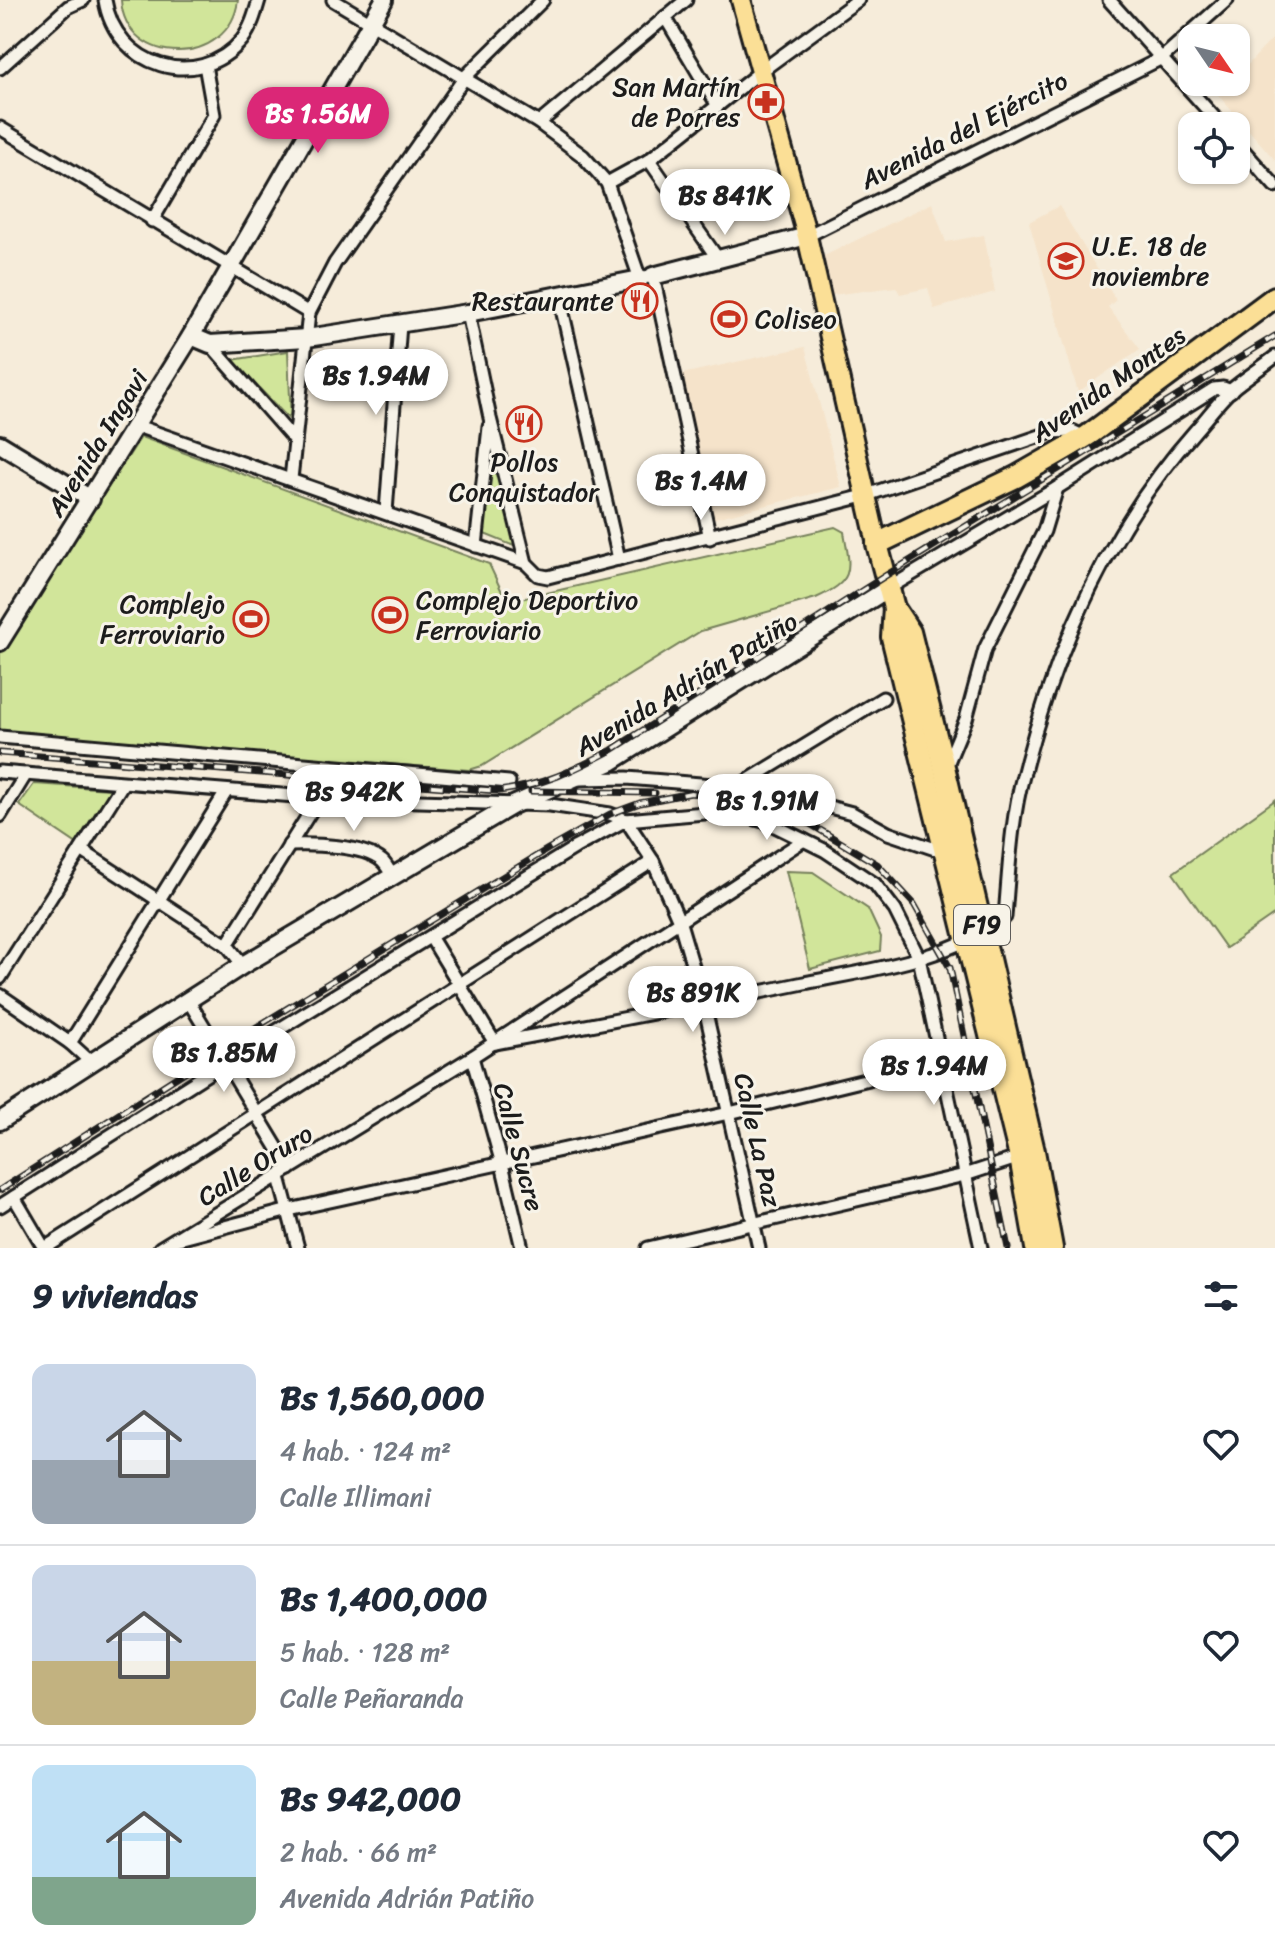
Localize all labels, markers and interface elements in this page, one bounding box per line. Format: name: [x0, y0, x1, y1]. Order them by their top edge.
north arrow: [1178, 24, 1250, 96]
map controls: [1178, 24, 1250, 184]
street label: Avenida del Ejército: [851, 58, 1076, 203]
place label: San Martín de Porres: [612, 64, 741, 140]
pharmacy icon: San Martín de Porres: [747, 83, 785, 121]
pin: Bs 1.56M: [235, 87, 401, 155]
text: Bs 1.56M: [265, 90, 371, 136]
button: locate: [1178, 112, 1250, 184]
pin: Bs 841K: [651, 169, 799, 237]
text: Bs 841K: [678, 172, 772, 218]
place label: U.E. 18 de noviembre: [1092, 223, 1209, 299]
school or university icon: U.E. 18 de noviembre: [1047, 242, 1085, 280]
place label: Restaurante: [472, 278, 614, 324]
restaurant icon: Restaurante: [621, 282, 659, 320]
place label: Coliseo: [755, 296, 837, 342]
sports icon: Coliseo: [710, 300, 748, 338]
street label: Avenida Montes: [1020, 313, 1196, 455]
pin: Bs 1.94M: [293, 349, 459, 417]
text: Bs 1.94M: [322, 352, 430, 398]
street label: Avenida Ingavi: [33, 359, 161, 527]
restaurant icon: Pollos Conquistador: [505, 405, 543, 443]
place label: Pollos Conquistador: [449, 439, 600, 515]
pin: Bs 1.4M: [627, 454, 775, 522]
text: Bs 1.4M: [655, 457, 747, 503]
place label: Complejo Deportivo Ferroviario: [416, 577, 638, 653]
place label: Complejo Ferroviario: [100, 581, 225, 657]
sports icon: Complejo Deportivo Ferroviario: [371, 596, 409, 634]
street label: Avenida Adrián Patiño: [564, 599, 807, 770]
sports icon: Complejo Ferroviario: [232, 600, 270, 638]
pin: Bs 942K: [280, 765, 428, 833]
text: Bs 942K: [305, 768, 403, 814]
pin: Bs 1.91M: [684, 774, 850, 842]
text: Bs 1.91M: [716, 777, 818, 823]
road number: F19: [954, 905, 1010, 945]
pin: Bs 891K: [619, 966, 767, 1034]
text: Bs 891K: [646, 969, 740, 1015]
pin: Bs 1.85M: [141, 1026, 307, 1094]
text: Bs 1.85M: [171, 1029, 277, 1075]
pin: Bs 1.94M: [851, 1039, 1017, 1107]
text: Bs 1.94M: [880, 1042, 988, 1088]
street label: Calle La Paz: [720, 1068, 796, 1212]
street label: Calle Sucre: [480, 1078, 558, 1216]
street label: Calle Oruro: [188, 1111, 322, 1219]
text: 9 viviendas: [32, 1266, 198, 1326]
icon: filters: [1199, 1274, 1243, 1318]
text: Bs 1,560,000: [280, 1368, 485, 1428]
icon: home: [96, 1396, 192, 1492]
icon: heart: [1199, 1422, 1243, 1466]
text: 4 hab. · 124 m²: [280, 1428, 451, 1474]
text: Calle Illimani: [280, 1474, 431, 1520]
text: Bs 1,400,000: [280, 1569, 488, 1629]
icon: home: [96, 1597, 192, 1693]
icon: heart: [1199, 1623, 1243, 1667]
text: 5 hab. · 128 m²: [280, 1629, 450, 1675]
text: Calle Peñaranda: [280, 1675, 464, 1721]
text: Bs 942,000: [280, 1769, 461, 1829]
icon: home: [96, 1797, 192, 1893]
icon: heart: [1199, 1823, 1243, 1867]
text: 2 hab. · 66 m²: [280, 1829, 437, 1875]
text: Avenida Adrián Patiño: [280, 1875, 534, 1921]

